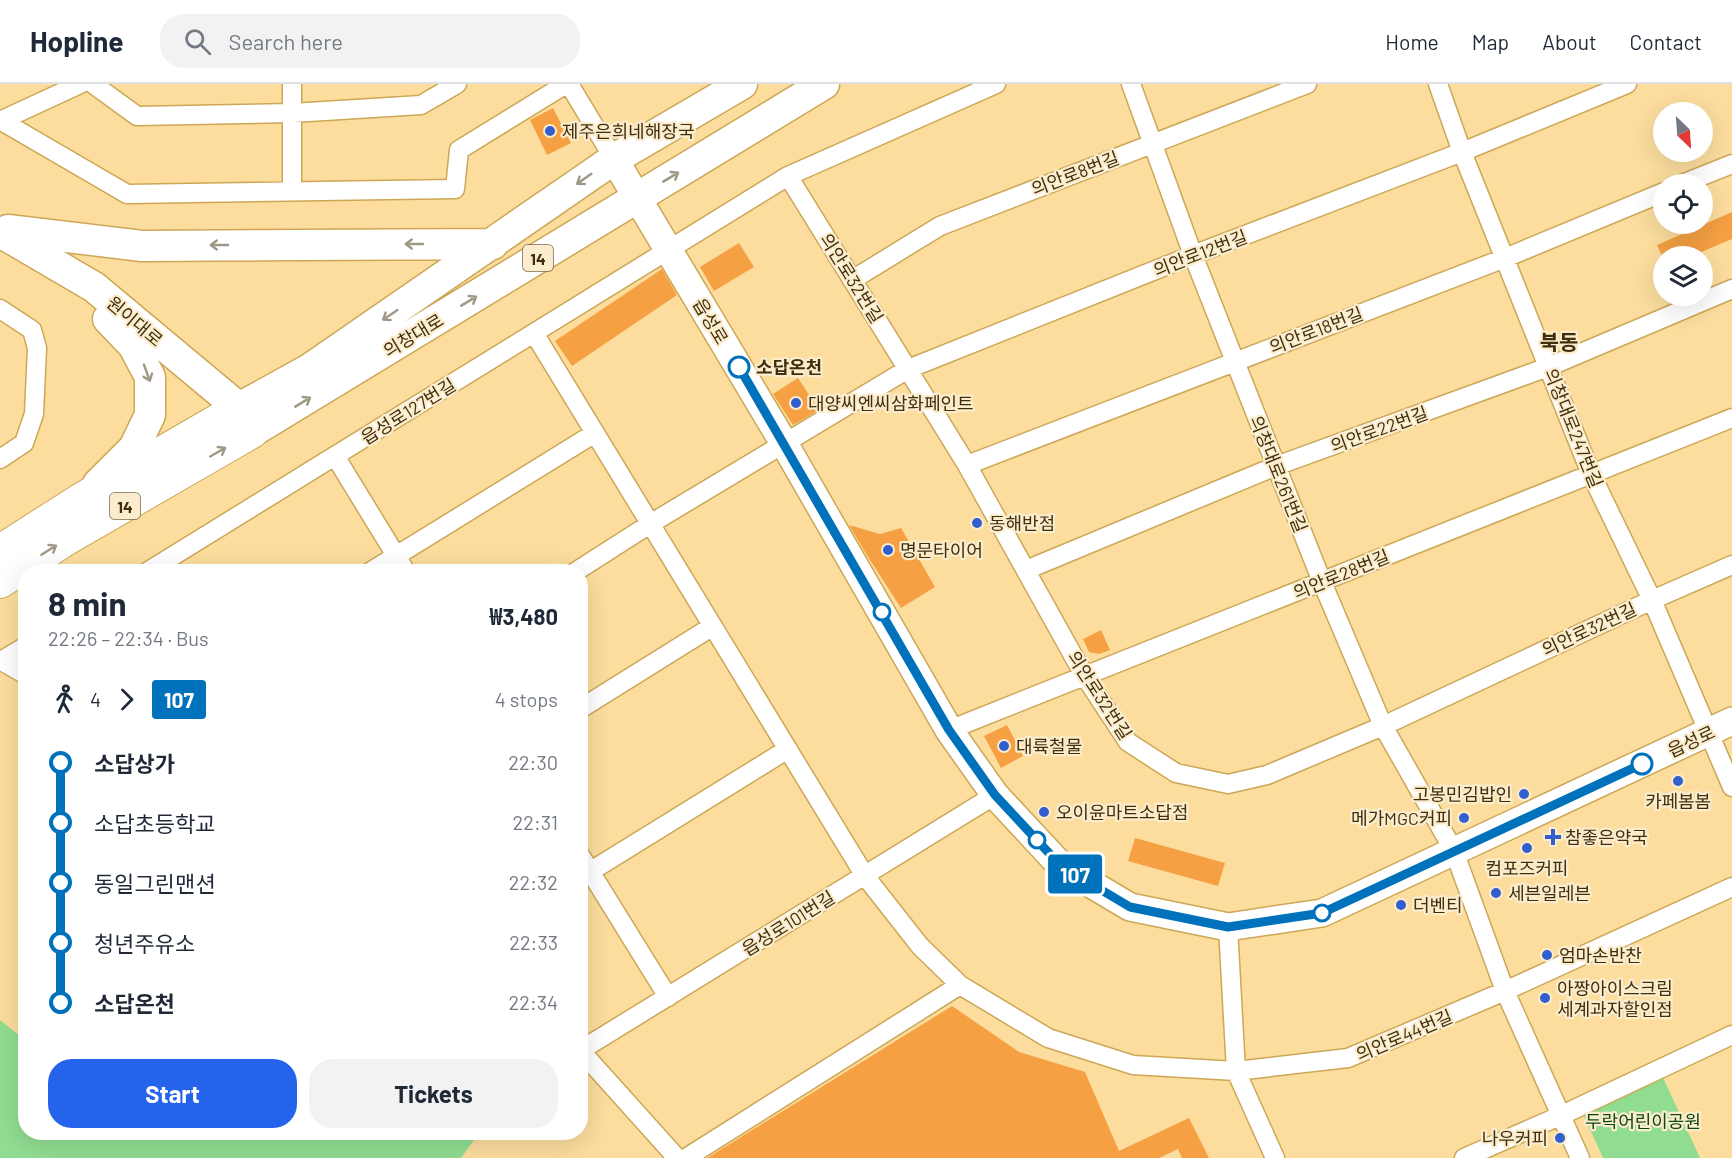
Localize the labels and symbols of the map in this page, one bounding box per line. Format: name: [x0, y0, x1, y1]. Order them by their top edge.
north arrow: [1653, 102, 1713, 162]
place label: 제주은희네해장국: [562, 120, 694, 142]
marker: 제주은희네해장국: [543, 124, 557, 138]
street label: 의안로8번길: [1028, 146, 1122, 200]
one-way arrow: [662, 170, 679, 182]
one-way arrow: [577, 173, 593, 185]
street label: 의안로12번길: [1150, 225, 1250, 281]
street label: 의안로32번길: [816, 229, 888, 327]
one-way arrow: [404, 238, 424, 250]
one-way arrow: [209, 239, 229, 251]
road number: 14: [523, 245, 553, 271]
street label: 원이대로: [103, 291, 167, 351]
one-way arrow: [460, 294, 477, 306]
street label: 읍성로: [689, 294, 733, 348]
street label: 의안로18번길: [1266, 302, 1366, 358]
street label: 의창대로: [379, 309, 447, 361]
one-way arrow: [382, 309, 398, 321]
district label: 북동: [1540, 329, 1578, 354]
marker: 소답온천: [728, 356, 750, 378]
place label: 소답온천: [756, 356, 822, 378]
one-way arrow: [142, 363, 153, 382]
street label: 의창대로247번길: [1540, 365, 1608, 491]
street label: 읍성로127번길: [357, 373, 459, 449]
place label: 대양씨엔씨삼화페인트: [808, 392, 974, 414]
one-way arrow: [294, 396, 311, 408]
marker: 대양씨엔씨삼화페인트: [789, 396, 803, 410]
street label: 의안로22번길: [1327, 401, 1431, 457]
street label: 의창대로261번길: [1246, 412, 1312, 536]
one-way arrow: [209, 446, 226, 458]
road number: 14: [110, 493, 140, 519]
place label: 동해반점: [989, 512, 1055, 534]
marker: 동해반점: [970, 516, 984, 530]
place label: 명문타이어: [900, 539, 983, 561]
marker: 명문타이어: [881, 543, 895, 557]
one-way arrow: [41, 544, 58, 557]
street label: 의안로28번길: [1290, 545, 1392, 603]
street label: 의안로32번길: [1538, 598, 1640, 660]
unlabelled marker: [873, 603, 891, 621]
street label: 의안로32번길: [1063, 646, 1137, 744]
street label: 읍성로: [1664, 721, 1718, 761]
place label: 대륙철물: [1016, 735, 1082, 757]
marker: 대륙철물: [997, 739, 1011, 753]
unlabelled marker: [1631, 753, 1653, 775]
marker: 카페봄봄: [1671, 774, 1685, 788]
place label: 고봉민김밥인: [1413, 783, 1512, 805]
marker: 고봉민김밥인: [1517, 787, 1531, 801]
place label: 카페봄봄: [1645, 790, 1711, 812]
place label: 오이윤마트소답점: [1056, 801, 1188, 823]
marker: 오이윤마트소답점: [1037, 805, 1051, 819]
place label: 메가MGC커피: [1351, 807, 1452, 829]
marker: 메가MGC커피: [1457, 811, 1471, 825]
place label: 참좋은약국: [1565, 826, 1648, 848]
marker: 참좋은약국: [1546, 830, 1560, 844]
unlabelled marker: [1028, 831, 1046, 849]
marker: 컴포즈커피: [1520, 841, 1534, 855]
line badge: 107: [1040, 854, 1110, 894]
place label: 컴포즈커피: [1486, 857, 1568, 879]
place label: 세븐일레븐: [1508, 882, 1591, 904]
street label: 읍성로101번길: [738, 886, 838, 960]
marker: 세븐일레븐: [1489, 886, 1503, 900]
place label: 더벤티: [1413, 894, 1463, 916]
marker: 더벤티: [1394, 898, 1408, 912]
unlabelled marker: [1313, 904, 1331, 922]
place label: 엄마손반찬: [1559, 944, 1642, 966]
marker: 엄마손반찬: [1540, 948, 1554, 962]
place label: 아짱아이스크림 세계과자할인점: [1557, 977, 1673, 1020]
marker: 아짱아이스크림 세계과자할인점: [1538, 991, 1552, 1005]
street label: 의안로44번길: [1352, 1005, 1456, 1065]
park label: 두락어린이공원: [1585, 1110, 1701, 1132]
place label: 나우커피: [1482, 1127, 1548, 1149]
marker: 나우커피: [1553, 1131, 1567, 1145]

